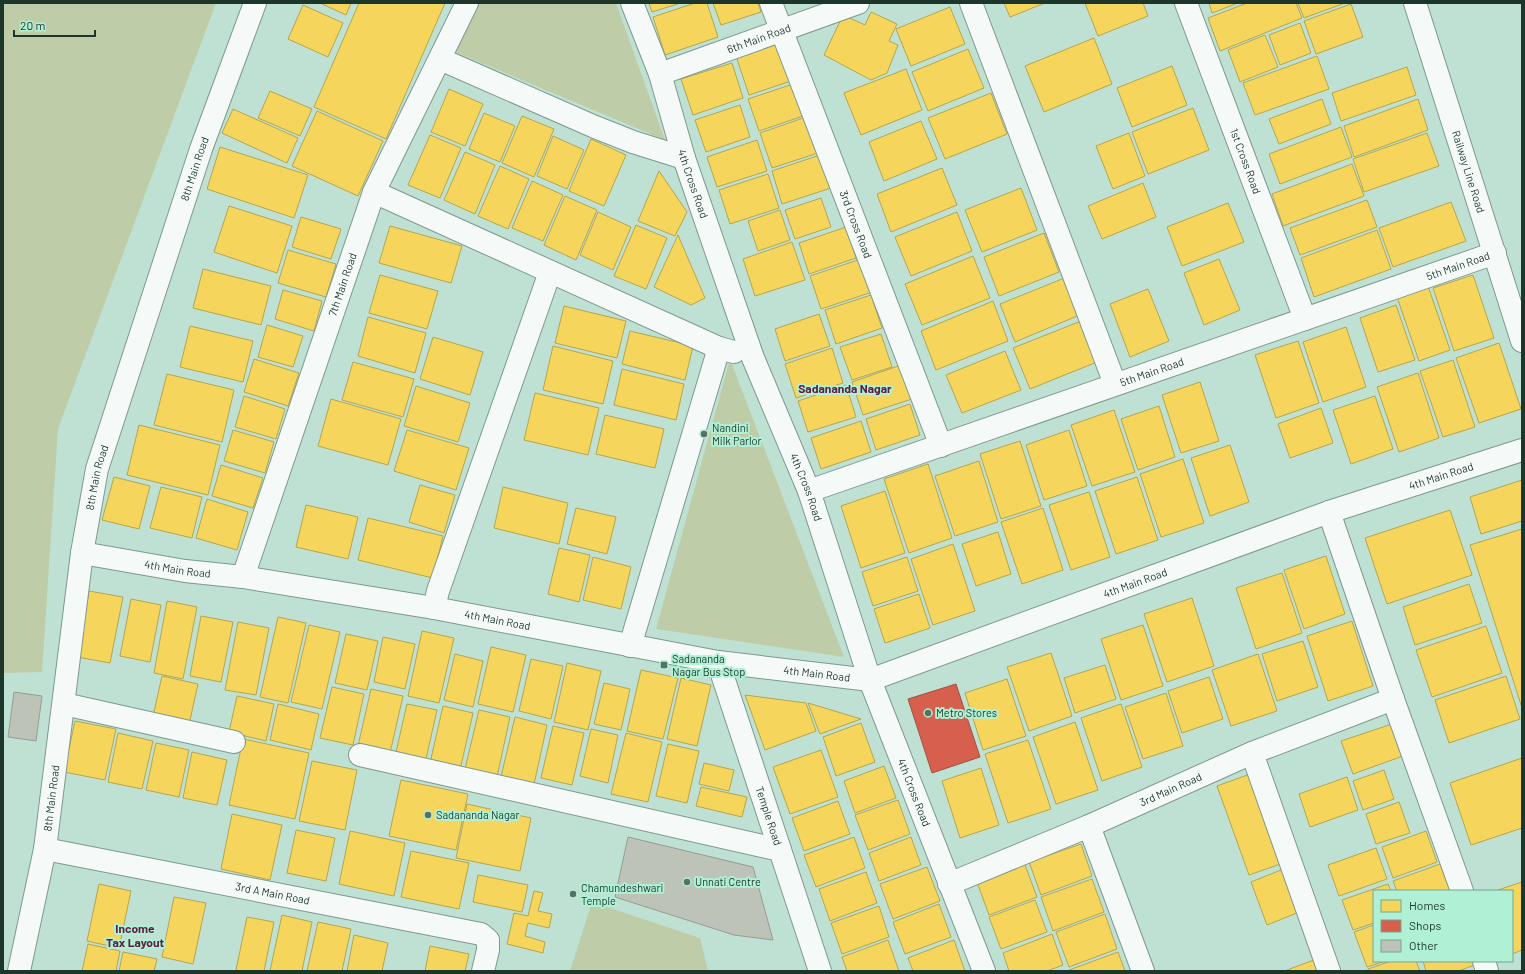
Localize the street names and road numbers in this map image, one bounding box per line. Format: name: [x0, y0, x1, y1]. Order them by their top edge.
street label: 6th Main Road: [725, 21, 792, 55]
street label: 1st Cross Road: [1228, 126, 1264, 196]
street label: Railway Line Road: [1450, 129, 1488, 214]
street label: 8th Main Road: [178, 135, 211, 202]
street label: 4th Cross Road: [676, 148, 711, 220]
street label: 3rd Cross Road: [838, 188, 875, 260]
street label: 5th Main Road: [1424, 248, 1491, 282]
street label: 7th Main Road: [325, 251, 359, 318]
street label: 5th Main Road: [1118, 354, 1185, 389]
street label: 8th Main Road: [83, 443, 110, 511]
street label: 4th Cross Road: [788, 451, 825, 523]
street label: 4th Main Road: [1407, 459, 1475, 492]
street label: 4th Main Road: [143, 557, 211, 580]
street label: 4th Main Road: [1101, 565, 1169, 600]
street label: 4th Main Road: [463, 607, 532, 632]
street label: 4th Main Road: [783, 663, 851, 684]
street label: 4th Cross Road: [895, 757, 934, 828]
street label: 8th Main Road: [40, 764, 61, 832]
street label: 3rd Main Road: [1137, 769, 1204, 809]
street label: Temple Road: [753, 784, 785, 847]
street label: 3rd A Main Road: [234, 879, 311, 907]

